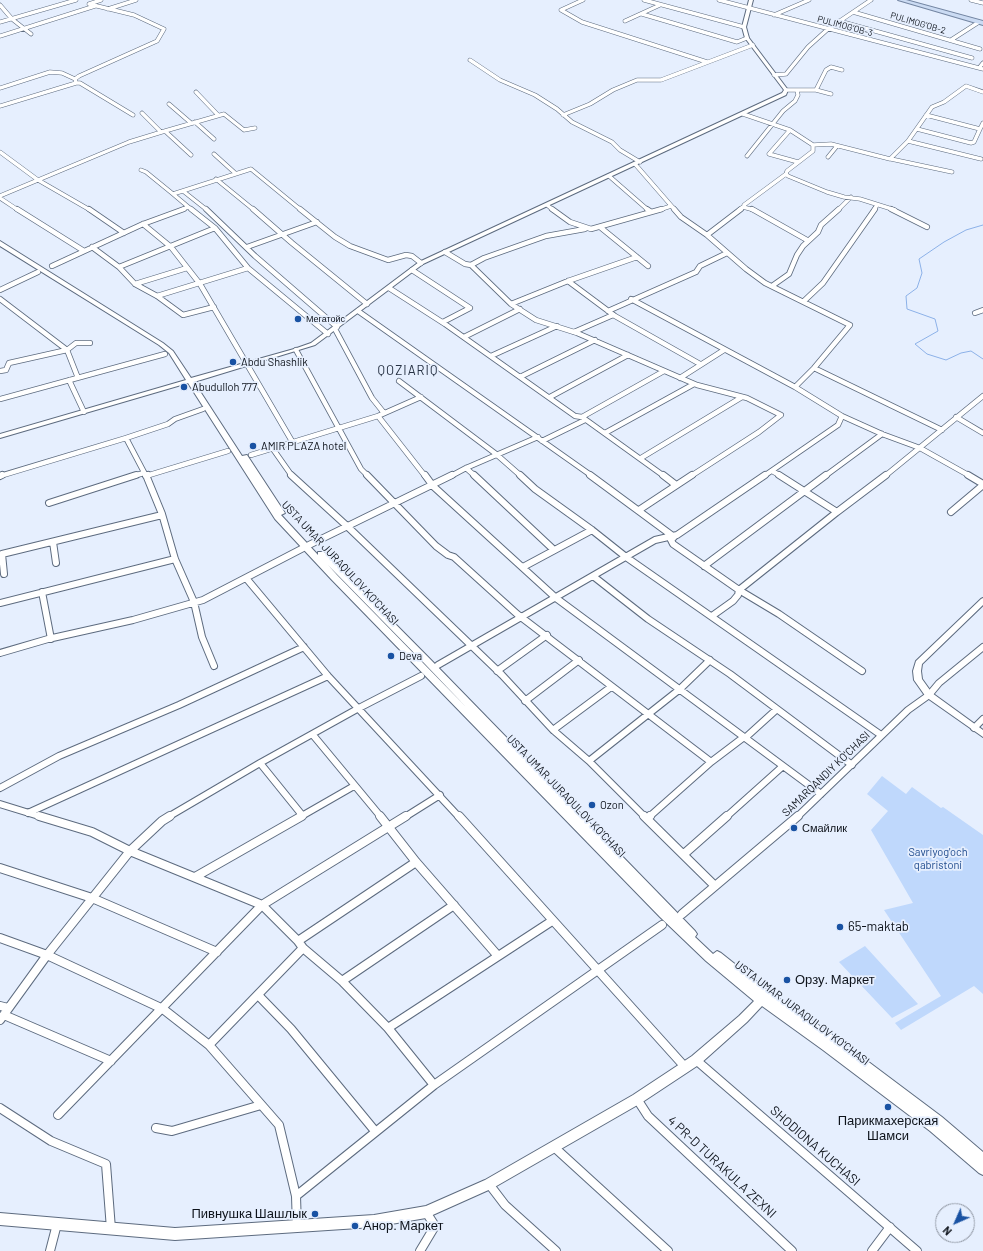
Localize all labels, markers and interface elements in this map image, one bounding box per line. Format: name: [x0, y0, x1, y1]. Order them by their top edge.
street label: PULIMOG’OB-2: [889, 10, 947, 36]
street label: PULIMOG’OB-3: [816, 13, 874, 39]
marker: Мегатойс: [293, 314, 303, 324]
place label: Мегатойс: [306, 314, 345, 324]
place label: Abdu Shashlik: [241, 355, 308, 369]
marker: Abdu Shashlik: [228, 357, 238, 367]
district label: QOZIARIQ: [378, 363, 438, 379]
place label: Abudulloh 777: [192, 380, 257, 394]
marker: Abudulloh 777: [179, 382, 189, 392]
place label: AMIR PLAZA hotel: [261, 439, 346, 453]
marker: AMIR PLAZA hotel: [248, 441, 258, 451]
street label: USTA UMAR JURAQULOV KO'CHASI: [279, 498, 401, 628]
place label: Deva: [399, 649, 422, 663]
marker: Deva: [386, 651, 396, 661]
street label: SAMARQANDIY KO'CHASI: [779, 729, 873, 819]
street label: USTA UMAR JURAQULOV KO'CHASI: [504, 732, 628, 860]
place label: Ozon: [600, 798, 624, 812]
marker: Ozon: [587, 800, 597, 810]
place label: Смайлик: [802, 821, 847, 835]
marker: Смайлик: [789, 823, 799, 833]
park label: Savriyog'och qabristoni: [908, 845, 968, 871]
place label: 65-maktab: [848, 919, 909, 935]
marker: 65-maktab: [835, 922, 845, 932]
street label: USTA UMAR JURAQULOV KO'CHASI: [732, 958, 872, 1068]
place label: Орзу. Маркет: [795, 972, 875, 988]
marker: Орзу. Маркет: [782, 975, 792, 985]
marker: Парикмахерская Шамси: [883, 1102, 893, 1112]
street label: SHODIONA KUCHASI: [767, 1103, 863, 1189]
street label: 4 PR-D TURAKULA ZEXNI: [664, 1113, 780, 1221]
place label: Парикмахерская Шамси: [838, 1113, 938, 1144]
north arrow: [935, 1203, 975, 1243]
place label: Пивнушка Шашлык: [191, 1206, 307, 1222]
marker: Пивнушка Шашлык: [310, 1209, 320, 1219]
place label: Анор. Маркет: [363, 1218, 444, 1234]
marker: Анор. Маркет: [350, 1221, 360, 1231]
text: N: [940, 1224, 954, 1238]

